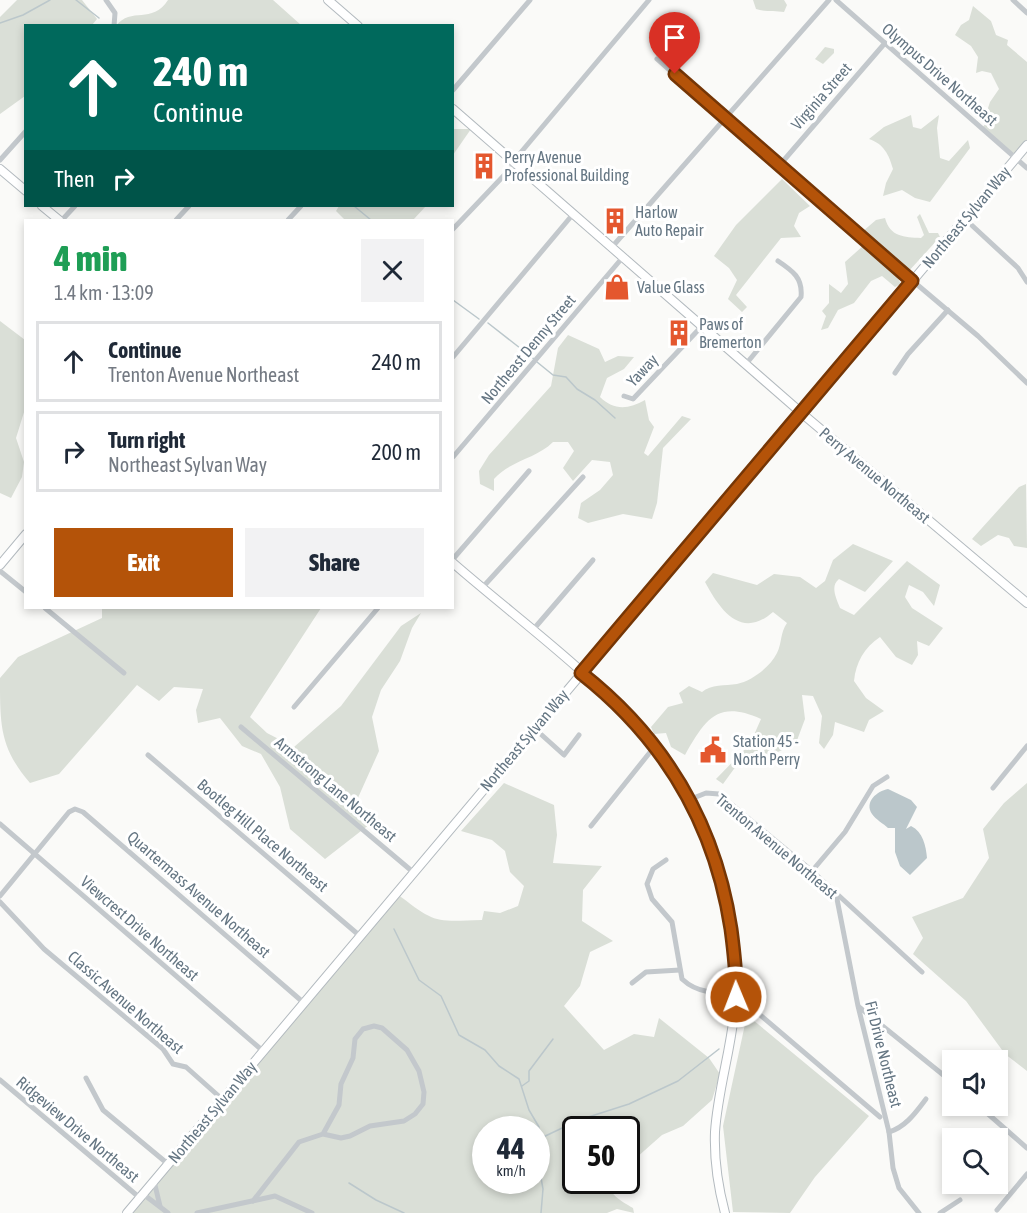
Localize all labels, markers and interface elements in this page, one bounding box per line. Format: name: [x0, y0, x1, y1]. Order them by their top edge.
pin: [649, 12, 700, 74]
street label: Olympus Drive Northeast: [878, 19, 1002, 130]
icon: arrive: [658, 21, 691, 54]
text: 240 m: [153, 47, 248, 95]
icon: ahead: [54, 48, 132, 126]
street label: Virginia Street: [787, 59, 856, 134]
text: Continue: [153, 97, 243, 128]
place label: Perry Avenue Professional Building: [504, 148, 629, 185]
building icon: Perry Avenue Professional Building: [469, 151, 499, 181]
icon: right: [107, 162, 140, 195]
street label: Northeast Sylvan Way: [918, 162, 1015, 272]
text: Then: [54, 166, 95, 192]
place label: Harlow Auto Repair: [635, 203, 704, 240]
building icon: Harlow Auto Repair: [600, 206, 630, 236]
text: 4 min: [54, 237, 128, 279]
button: close: [361, 239, 424, 302]
shop icon: Value Glass: [602, 272, 632, 302]
place label: Value Glass: [637, 278, 705, 296]
text: 1.4 km · 13:09: [54, 281, 154, 304]
street label: Northeast Denny Street: [477, 291, 580, 408]
place label: Paws of Bremerton: [699, 315, 762, 351]
building icon: Paws of Bremerton: [664, 318, 694, 348]
text: Continue: [108, 337, 182, 363]
icon: ahead: [57, 345, 90, 378]
text: 240 m: [371, 349, 421, 375]
street label: Yaway: [623, 350, 662, 390]
text: Trenton Avenue Northeast: [108, 363, 299, 386]
street label: Perry Avenue Northeast: [816, 424, 934, 527]
text: Turn right: [108, 427, 185, 453]
icon: right: [57, 435, 90, 468]
text: 200 m: [371, 439, 421, 465]
text: Northeast Sylvan Way: [108, 453, 267, 476]
button: Exit: [54, 528, 233, 597]
button: Share: [245, 528, 424, 597]
street label: Northeast Sylvan Way: [476, 685, 573, 795]
place label: Station 45 - North Perry: [733, 732, 800, 769]
street label: Armstrong Lane Northeast: [271, 733, 401, 846]
public building icon: Station 45 - North Perry: [698, 735, 728, 765]
street label: Bootleg Hill Place Northeast: [193, 775, 332, 896]
street label: Trenton Avenue Northeast: [713, 790, 842, 902]
street label: Quartermass Avenue Northeast: [124, 827, 274, 961]
street label: Viewcrest Drive Northeast: [77, 872, 203, 984]
street label: Classic Avenue Northeast: [65, 947, 188, 1057]
position arrow: [704, 965, 768, 1029]
street label: Fir Drive Northeast: [862, 999, 906, 1110]
map controls: [942, 1050, 1008, 1194]
button: sound: [942, 1050, 1008, 1116]
street label: Northeast Sylvan Way: [164, 1057, 261, 1167]
street label: Ridgeview Drive Northeast: [13, 1073, 143, 1186]
speed limit sign: 50: [562, 1116, 640, 1194]
button: search: [942, 1128, 1008, 1194]
text: 44: [497, 1131, 525, 1165]
text: km/h: [496, 1162, 526, 1179]

